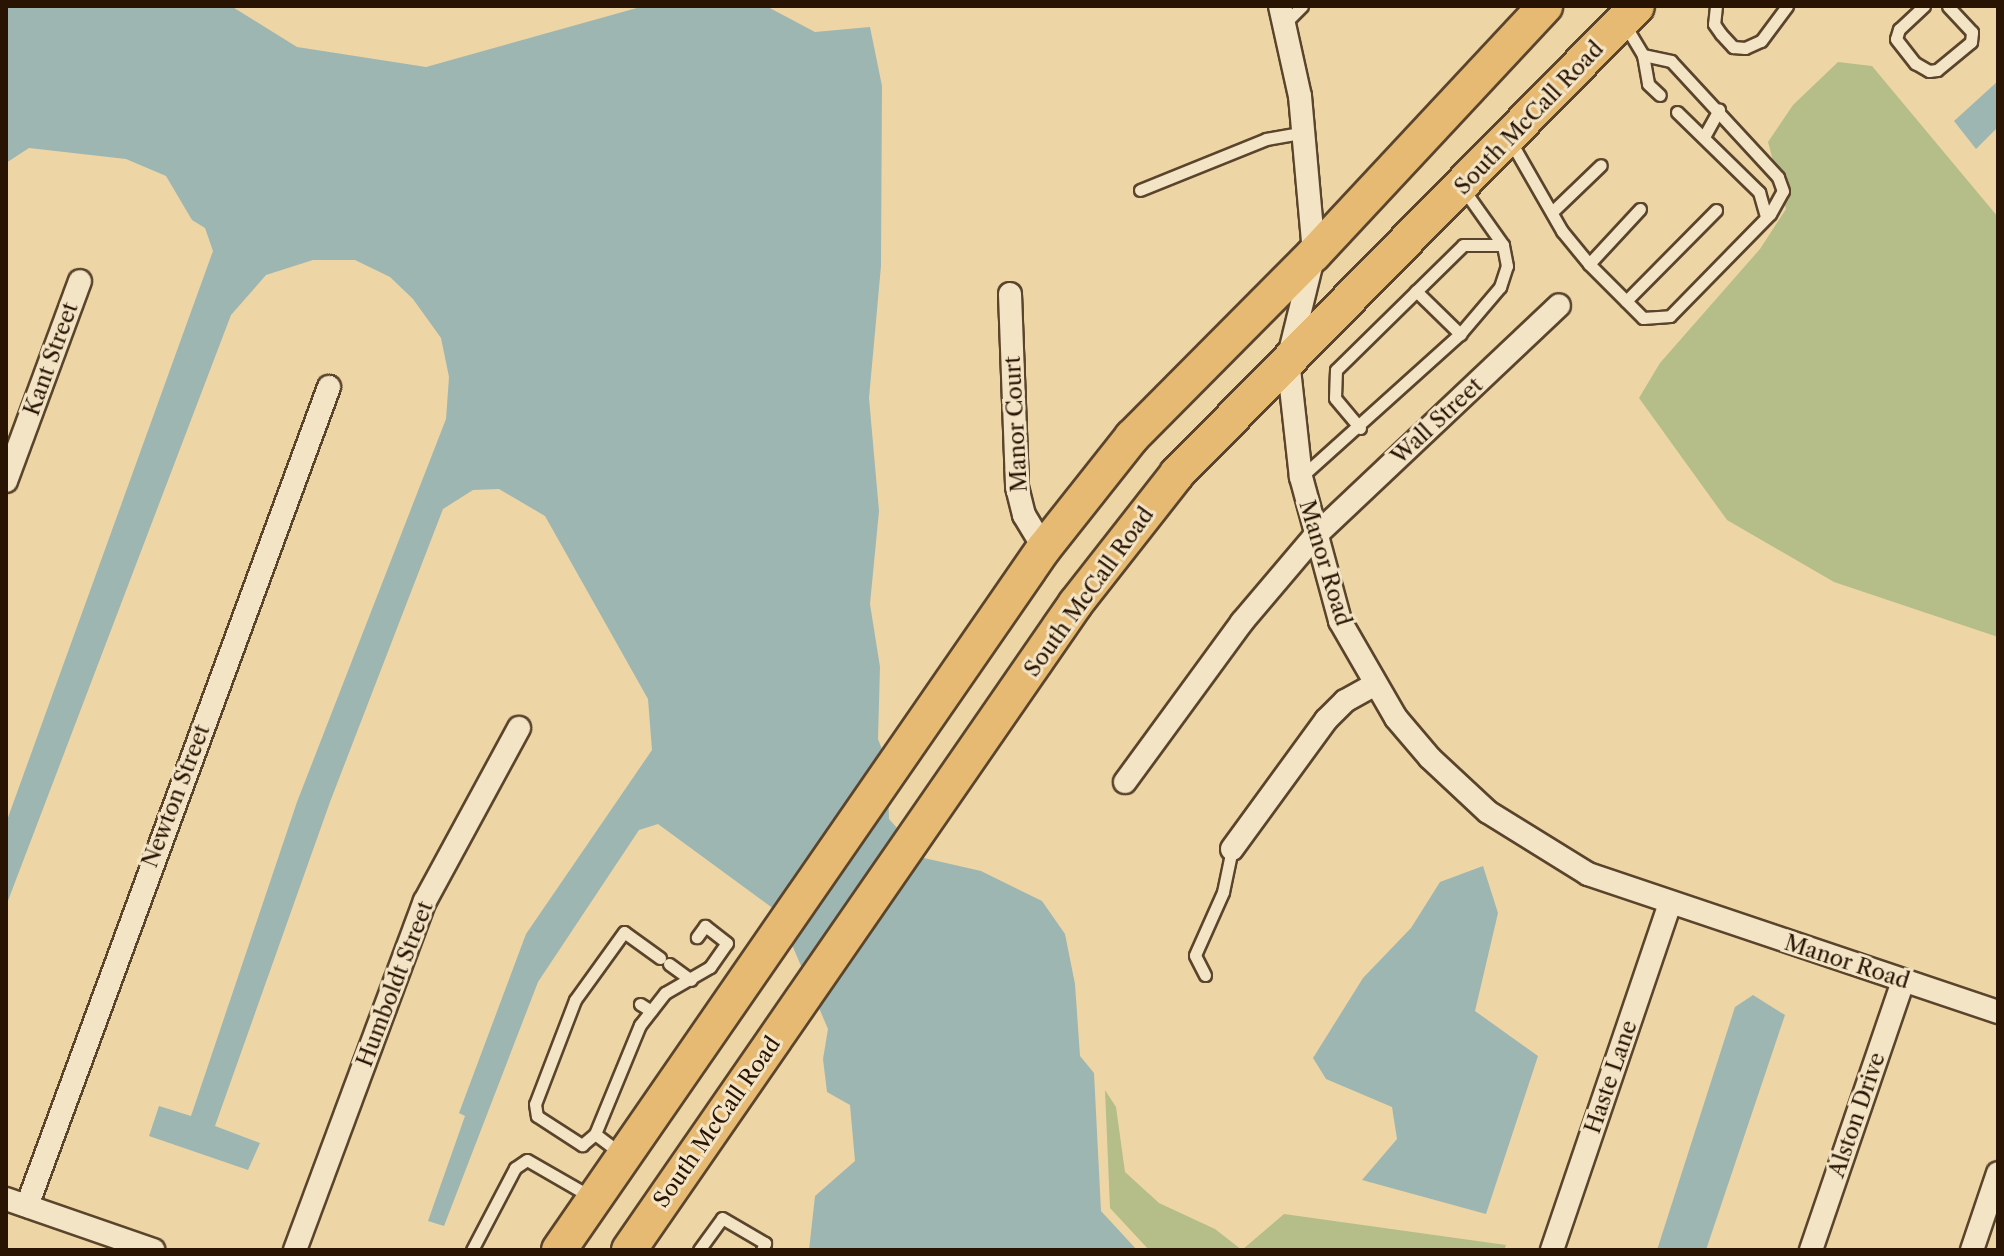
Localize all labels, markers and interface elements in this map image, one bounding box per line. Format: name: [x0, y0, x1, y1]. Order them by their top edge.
street label: South McCall Road: [1449, 36, 1609, 200]
street label: Kant Street: [18, 299, 84, 419]
street label: Manor Court: [999, 355, 1033, 493]
street label: Wall Street: [1386, 372, 1488, 470]
street label: Manor Road: [1293, 497, 1357, 629]
street label: South McCall Road: [1019, 502, 1159, 682]
street label: Newton Street: [137, 721, 215, 871]
street label: Humboldt Street: [351, 897, 439, 1071]
street label: Manor Road: [1781, 929, 1913, 995]
street label: Haste Lane: [1579, 1017, 1643, 1137]
street label: South McCall Road: [648, 1031, 786, 1213]
street label: Alston Drive: [1823, 1049, 1891, 1181]

